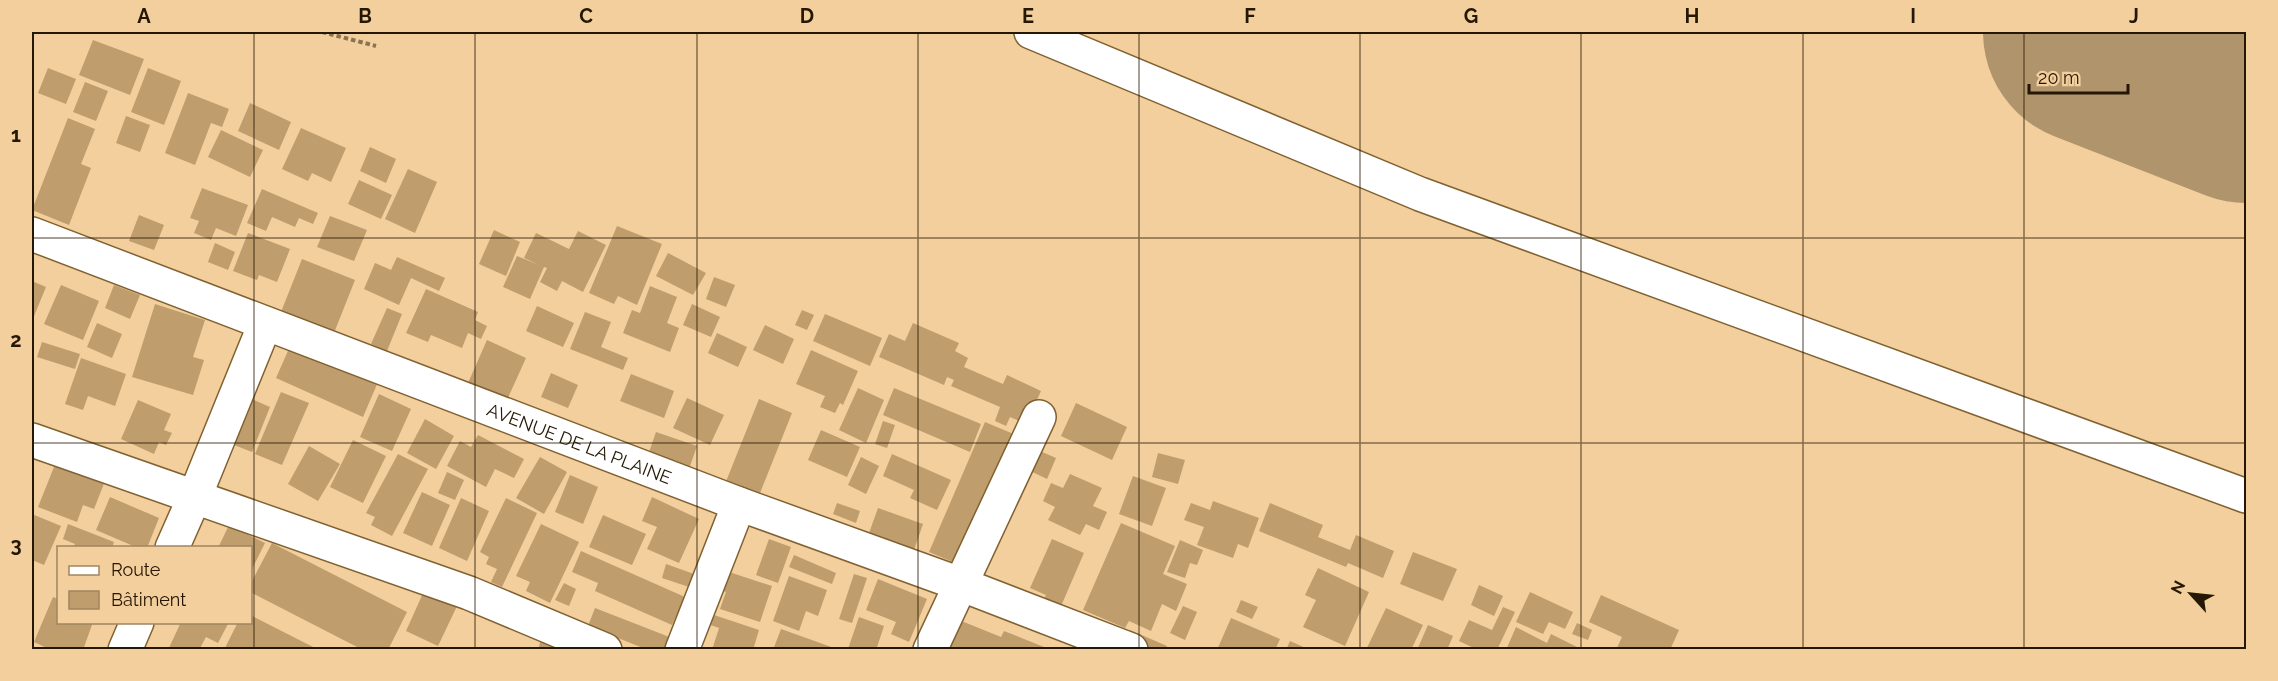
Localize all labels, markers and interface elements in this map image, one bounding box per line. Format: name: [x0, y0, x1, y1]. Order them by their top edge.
text: A: [137, 4, 151, 28]
text: B: [358, 4, 372, 28]
text: C: [579, 4, 593, 28]
text: D: [800, 4, 814, 28]
text: E: [1022, 4, 1034, 28]
text: F: [1244, 4, 1256, 28]
text: G: [1464, 4, 1478, 28]
text: H: [1685, 4, 1699, 28]
text: I: [1910, 4, 1916, 28]
text: J: [2129, 4, 2139, 28]
scale bar: [2029, 57, 2128, 95]
text: 20 m: [2038, 67, 2080, 88]
text: 1: [11, 123, 21, 147]
text: 2: [10, 328, 22, 352]
street label: AVENUE DE LA PLAINE: [484, 398, 675, 488]
text: 3: [10, 533, 22, 557]
legend: [57, 546, 252, 624]
text: Route: [111, 559, 161, 580]
north arrow: [2161, 564, 2221, 624]
text: N: [2167, 578, 2189, 597]
text: Bâtiment: [111, 589, 186, 610]

